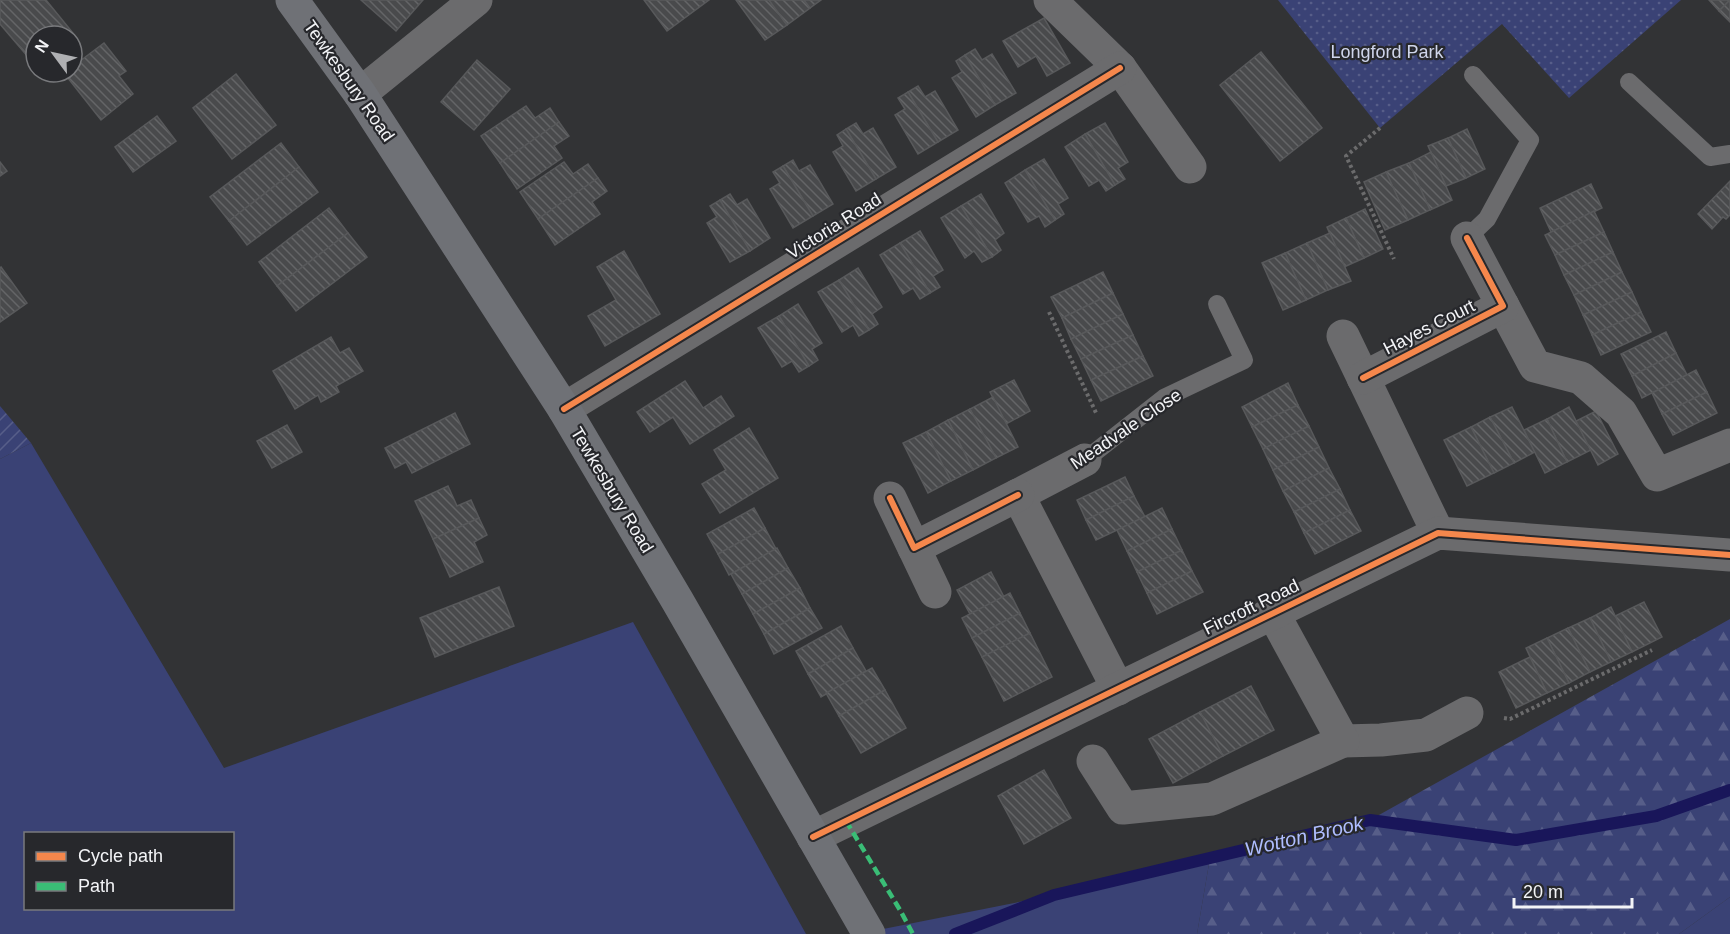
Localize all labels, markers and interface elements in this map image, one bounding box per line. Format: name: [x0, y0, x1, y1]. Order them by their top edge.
street label: Tewkesbury Road: [300, 17, 398, 145]
north arrow: [24, 24, 84, 84]
text: N: [32, 37, 52, 56]
park label: Longford Park: [1330, 42, 1445, 62]
street label: Victoria Road: [783, 189, 885, 263]
street label: Hayes Court: [1380, 295, 1478, 359]
street label: Meadvale Close: [1067, 385, 1185, 473]
street label: Tewkesbury Road: [567, 424, 657, 556]
street label: Fircroft Road: [1200, 575, 1302, 639]
water label: Wotton Brook: [1242, 811, 1366, 860]
legend: [24, 832, 234, 910]
text: Cycle path: [78, 846, 163, 866]
scale bar: [1514, 871, 1632, 909]
text: Path: [78, 876, 115, 896]
text: 20 m: [1523, 882, 1563, 902]

